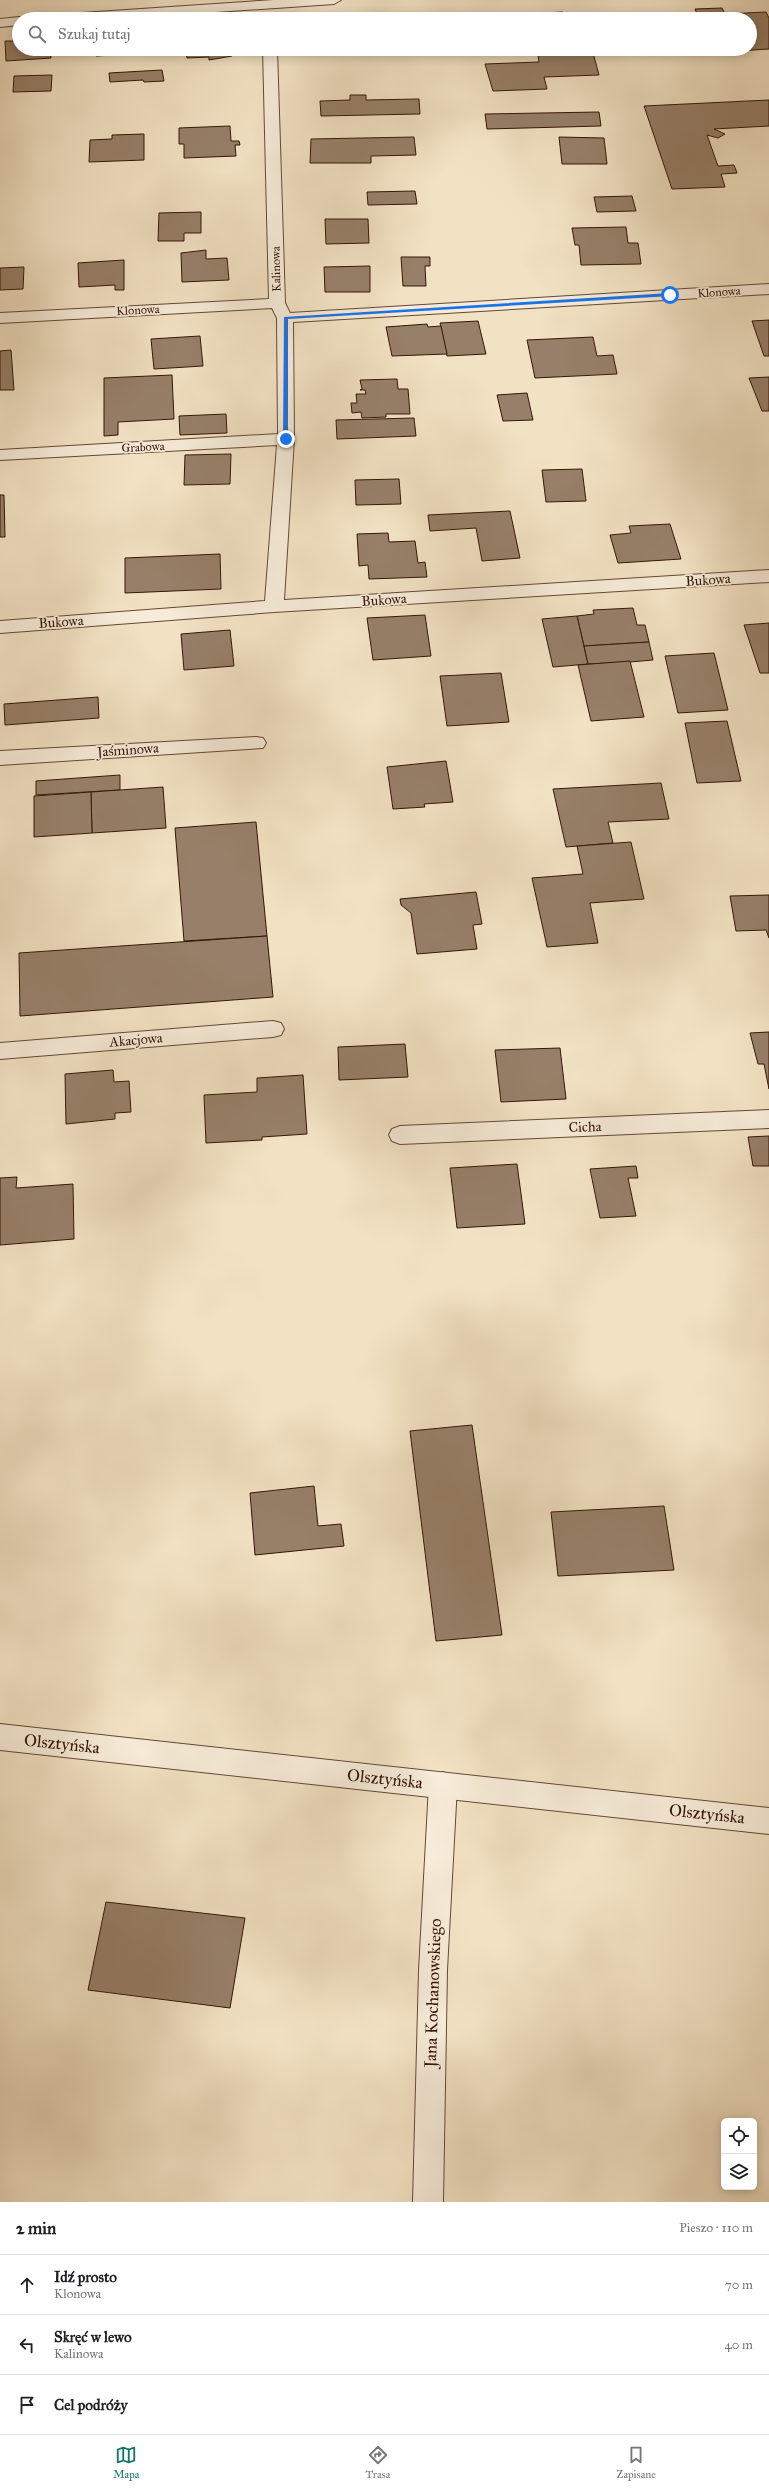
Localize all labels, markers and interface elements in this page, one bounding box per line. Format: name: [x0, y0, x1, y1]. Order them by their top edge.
search box: [12, 12, 757, 56]
icon: search: [26, 23, 48, 45]
text: Szukaj tutaj: [58, 25, 130, 43]
street label: Kalinowa: [269, 245, 283, 292]
street label: Klonowa: [697, 283, 742, 300]
route start: [661, 286, 679, 304]
street label: Klonowa: [116, 302, 161, 318]
route end: [277, 430, 295, 448]
street label: Grabowa: [121, 439, 166, 455]
street label: Bukowa: [685, 570, 731, 590]
street label: Bukowa: [361, 590, 407, 610]
street label: Bukowa: [38, 612, 84, 632]
street label: Jaśminowa: [95, 739, 160, 762]
street label: Akacjowa: [108, 1029, 163, 1051]
street label: Cicha: [568, 1118, 602, 1136]
street label: Olsztyńska: [23, 1730, 102, 1759]
street label: Olsztyńska: [346, 1765, 425, 1794]
street label: Olsztyńska: [668, 1800, 747, 1829]
street label: Jana Kochanowskiego: [420, 1918, 446, 2070]
map controls: [721, 2118, 757, 2190]
button: locate: [721, 2118, 757, 2154]
button: layers: [721, 2154, 757, 2190]
text: 2 min: [16, 2218, 56, 2239]
text: Pieszo · 110 m: [679, 2220, 753, 2236]
text: Idź prosto: [54, 2268, 117, 2286]
icon: ahead: [16, 2274, 38, 2296]
text: 70 m: [725, 2277, 753, 2293]
text: Klonowa: [54, 2286, 101, 2302]
text: Skręć w lewo: [54, 2328, 132, 2346]
icon: left: [16, 2334, 38, 2356]
text: 40 m: [724, 2337, 753, 2353]
text: Kalinowa: [54, 2346, 103, 2362]
icon: arrive: [16, 2394, 38, 2416]
text: Cel podróży: [54, 2396, 128, 2414]
tab: Mapa: [113, 2444, 139, 2481]
tab: Trasa: [366, 2444, 390, 2481]
tab: Zapisane: [617, 2444, 656, 2481]

